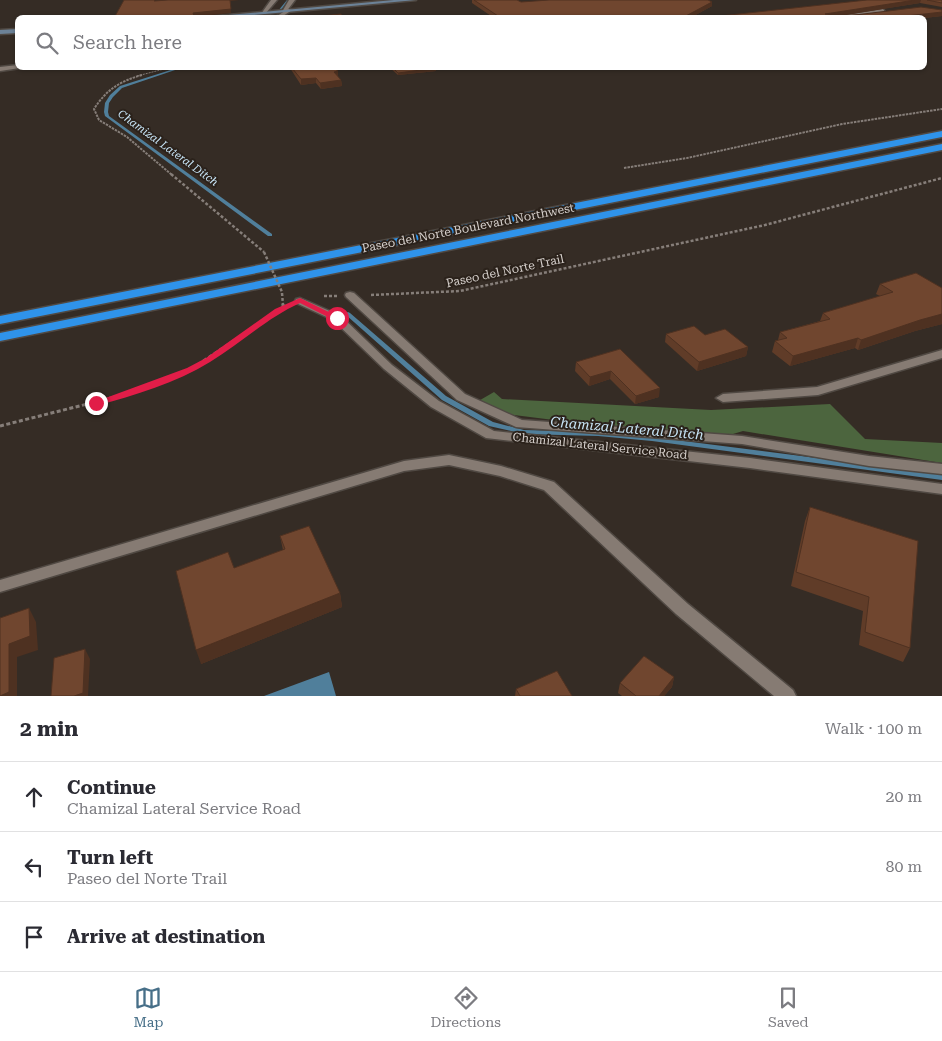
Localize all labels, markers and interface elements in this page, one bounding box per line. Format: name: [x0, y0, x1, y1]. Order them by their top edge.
search box: [15, 15, 927, 70]
icon: search: [33, 29, 61, 57]
text: Search here: [73, 31, 182, 54]
water label: Chamizal Lateral Ditch: [115, 107, 221, 189]
street label: Paseo del Norte Boulevard Northwest: [361, 200, 576, 255]
street label: Paseo del Norte Trail: [445, 252, 566, 290]
route start: [326, 307, 349, 330]
route end: [85, 392, 108, 415]
water label: Chamizal Lateral Ditch: [550, 413, 705, 443]
street label: Chamizal Lateral Service Road: [512, 430, 688, 462]
text: 2 min: [20, 717, 78, 741]
text: Walk · 100 m: [825, 719, 922, 738]
text: Continue: [67, 776, 156, 799]
icon: ahead: [20, 783, 48, 811]
text: 20 m: [885, 787, 922, 806]
text: Chamizal Lateral Service Road: [67, 799, 301, 818]
text: Turn left: [67, 846, 153, 869]
icon: left: [20, 853, 48, 881]
text: 80 m: [885, 857, 922, 876]
text: Paseo del Norte Trail: [67, 869, 227, 888]
icon: arrive: [20, 923, 48, 951]
text: Arrive at destination: [67, 925, 265, 948]
tab: Map: [134, 984, 163, 1030]
tab: Directions: [430, 984, 501, 1030]
tab: Saved: [768, 984, 809, 1030]

